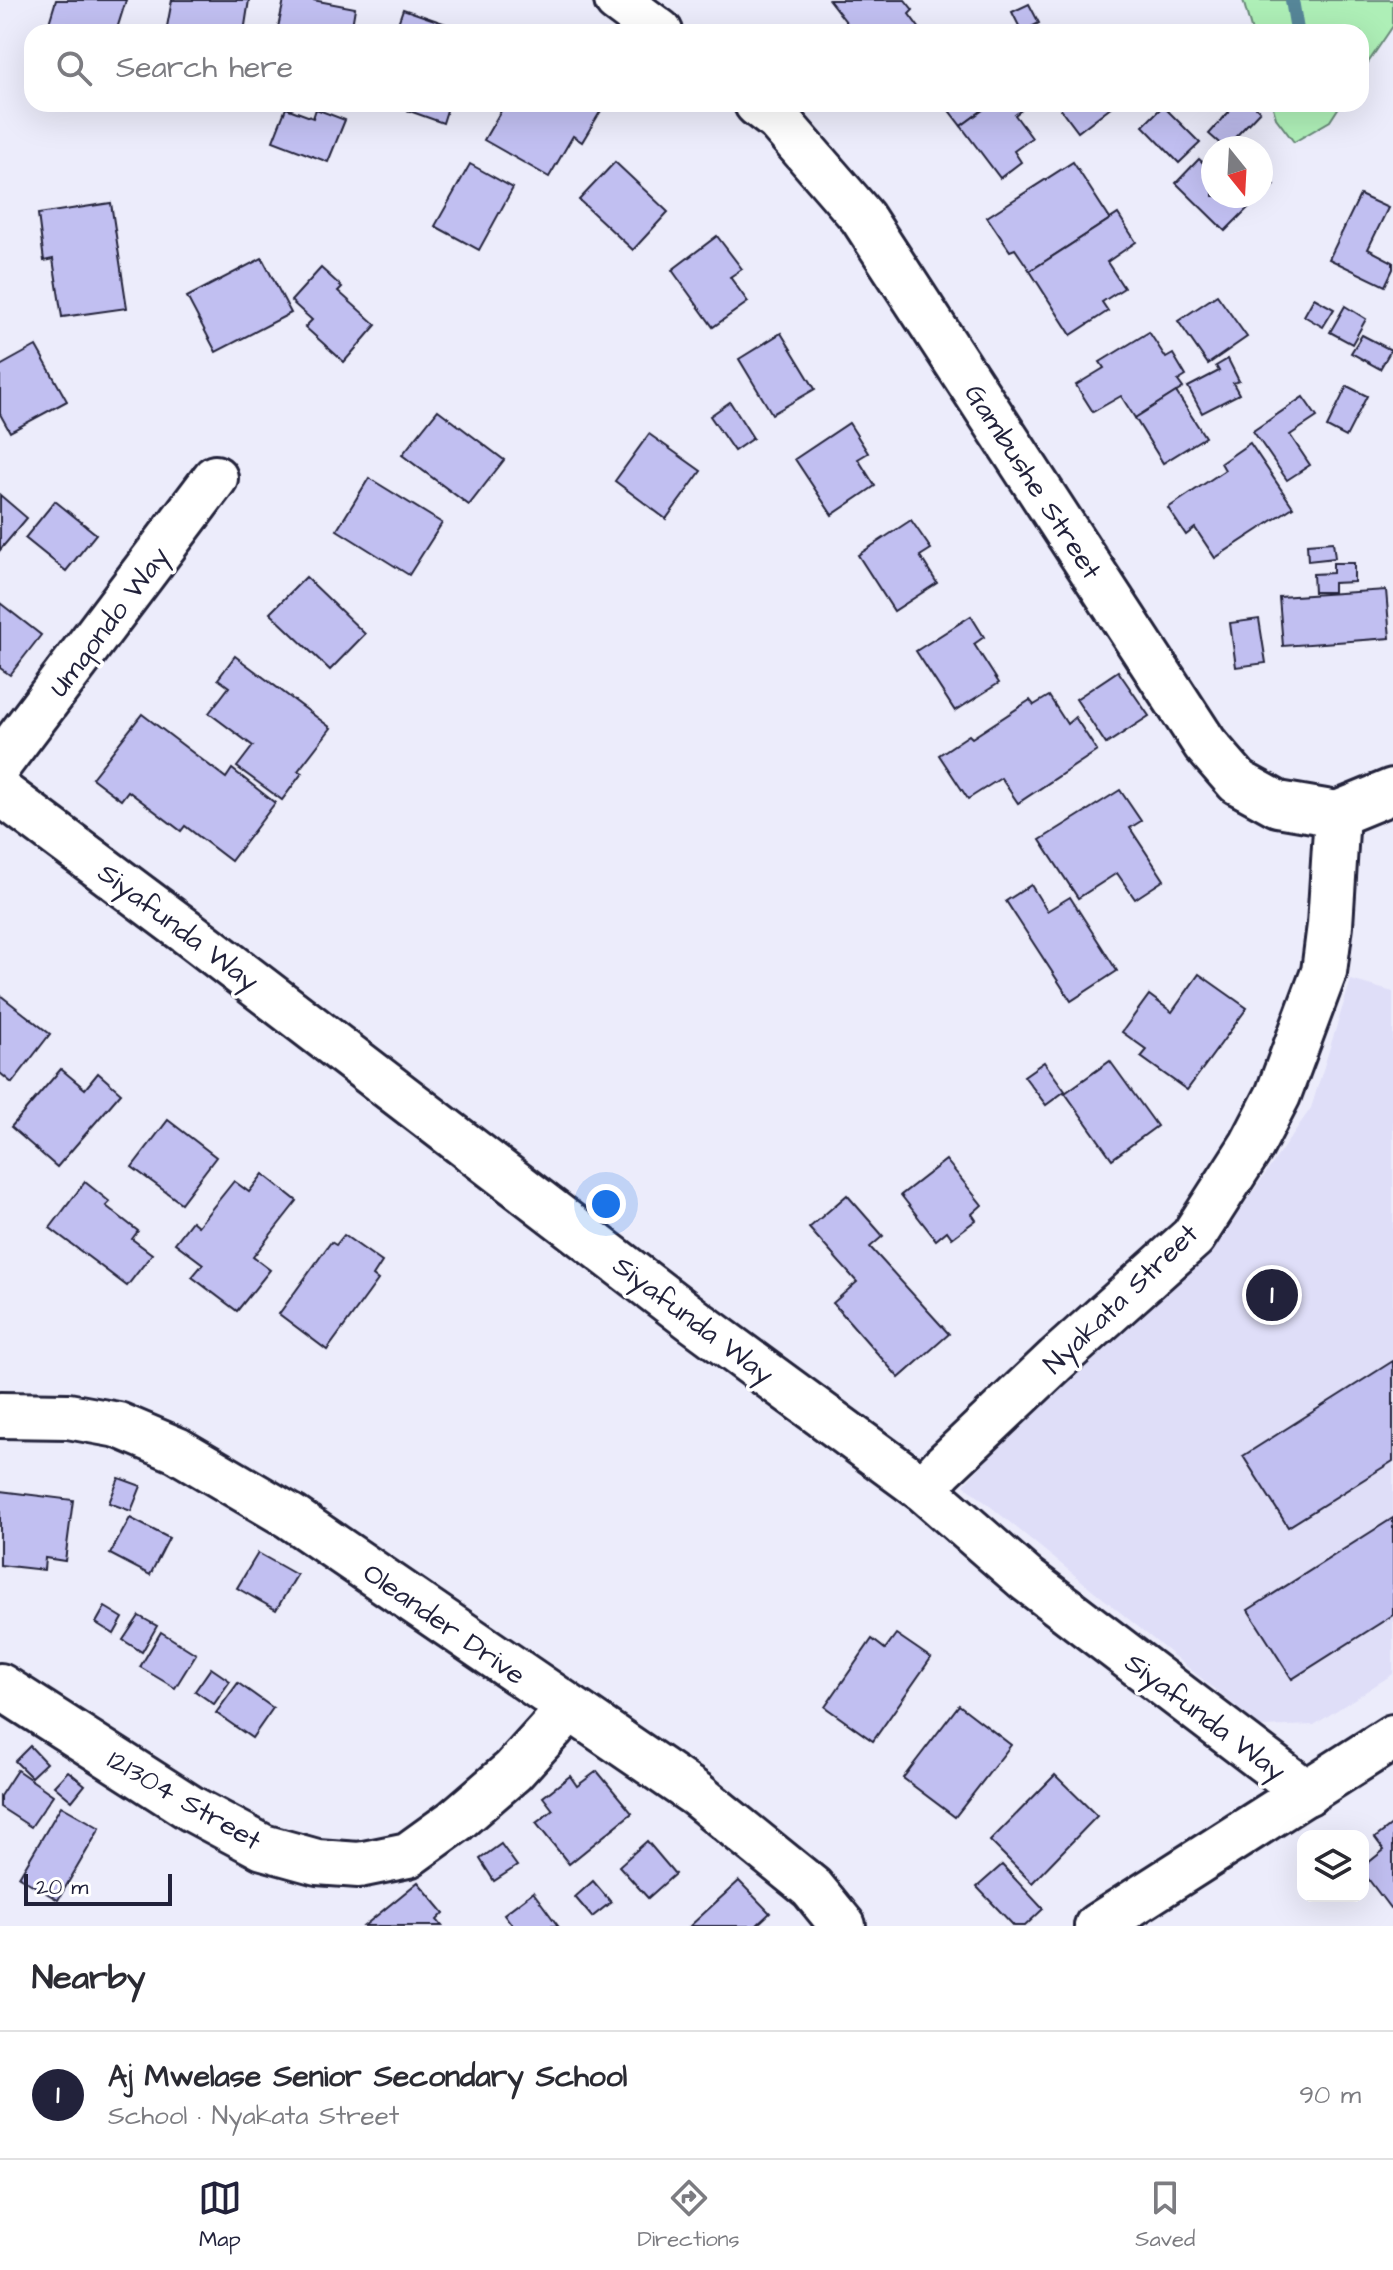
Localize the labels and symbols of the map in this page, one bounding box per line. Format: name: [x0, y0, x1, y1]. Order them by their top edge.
north arrow: [1201, 136, 1273, 208]
street label: Gambushe Street: [955, 376, 1111, 588]
street label: Umqondo Way: [40, 539, 180, 706]
street label: Siyafunda Way: [88, 854, 267, 1002]
your location: [586, 1184, 626, 1224]
street label: Nyakata Street: [1035, 1215, 1209, 1385]
street label: Siyafunda Way: [603, 1247, 782, 1395]
pin: 1: [1246, 1265, 1298, 1325]
street label: Oleander Drive: [355, 1554, 533, 1695]
street label: Siyafunda Way: [1115, 1644, 1294, 1792]
street label: 121304 Street: [100, 1740, 269, 1860]
scale bar: [24, 1870, 172, 1906]

